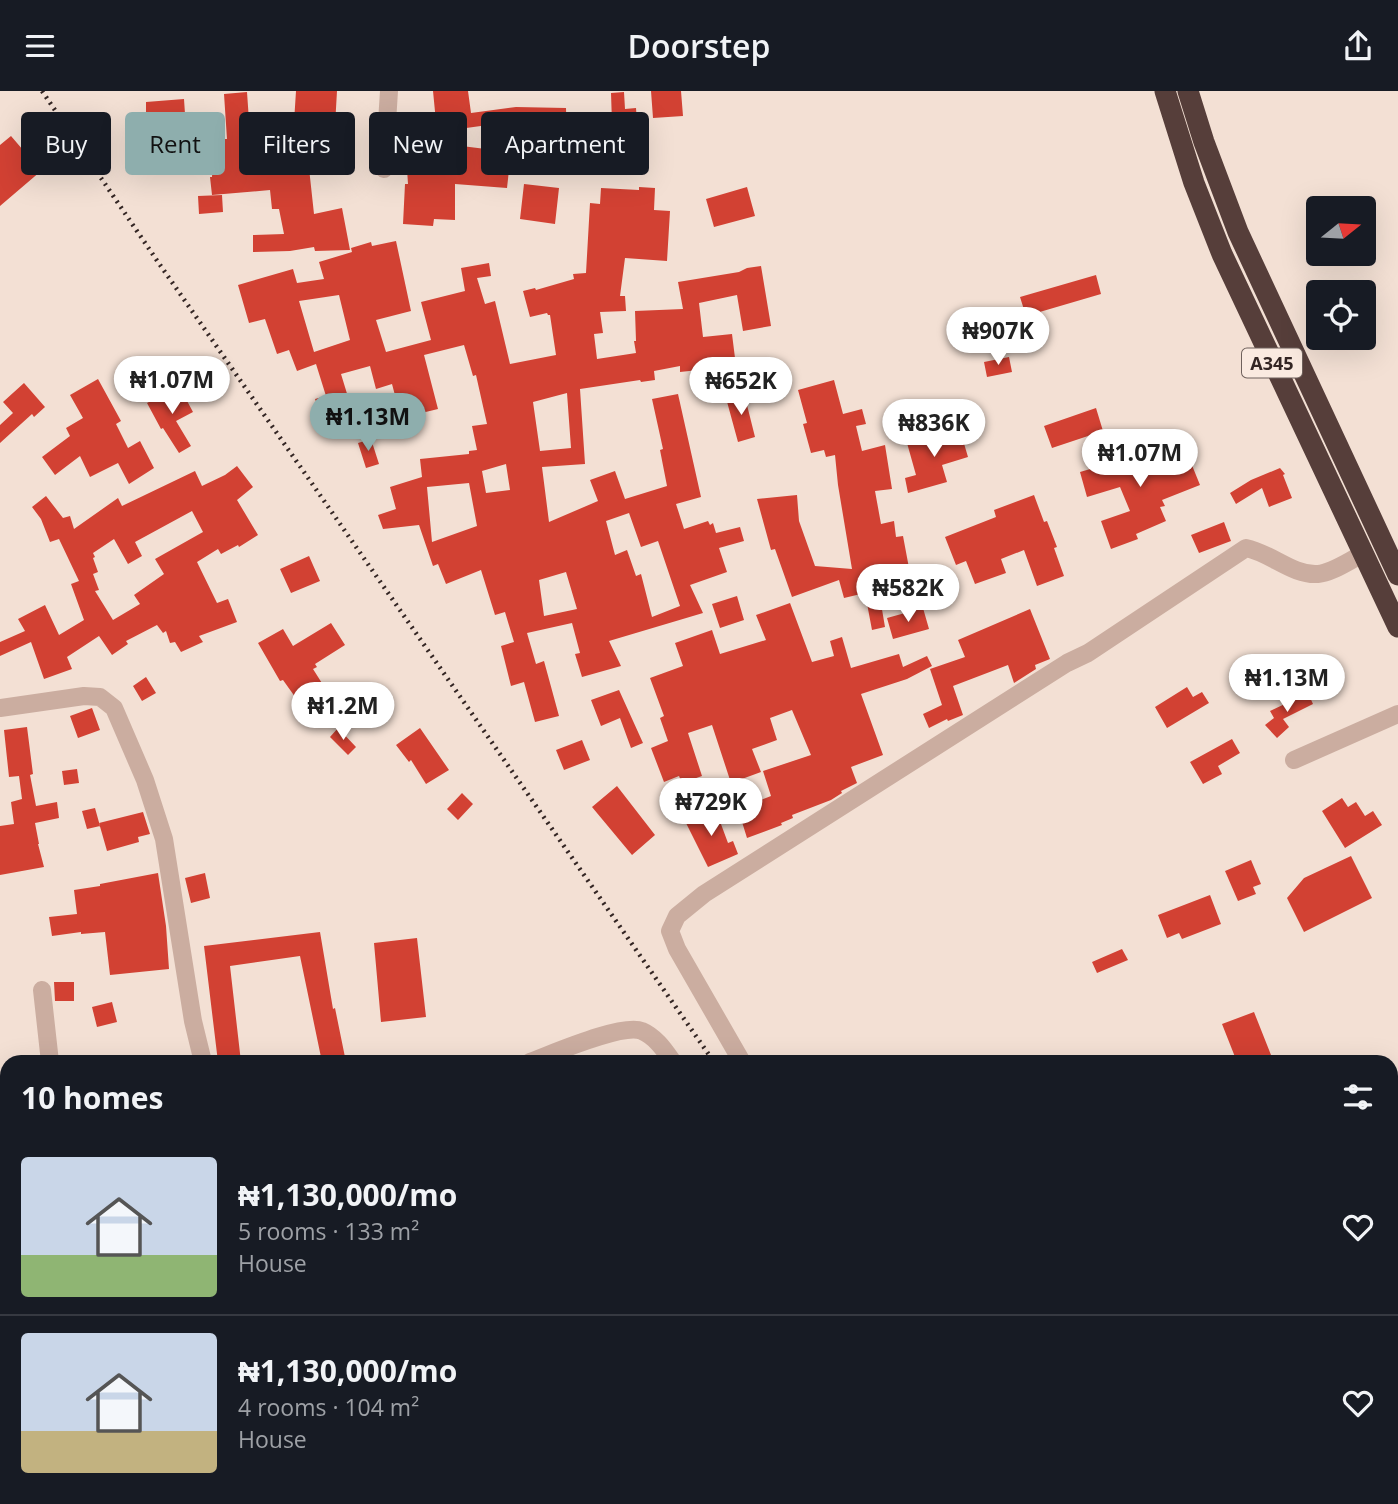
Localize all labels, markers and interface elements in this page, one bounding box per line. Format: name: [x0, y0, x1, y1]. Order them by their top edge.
text: Doorstep: [628, 24, 770, 67]
icon: menu: [21, 27, 59, 65]
icon: share: [1339, 27, 1377, 65]
chip: Buy: [21, 112, 111, 175]
chip: Rent: [125, 112, 225, 175]
chip: Filters: [239, 112, 355, 175]
chip: New: [369, 112, 467, 175]
chip: Apartment: [481, 112, 649, 175]
north arrow: [1306, 196, 1376, 266]
map controls: [1306, 196, 1376, 350]
button: locate: [1306, 280, 1376, 350]
pin: ₦907K: [949, 307, 1047, 367]
text: ₦907K: [962, 314, 1034, 346]
road number: A345: [1242, 349, 1302, 377]
pin: ₦1.07M: [115, 357, 229, 416]
pin: ₦652K: [692, 357, 790, 417]
text: ₦1.07M: [130, 363, 214, 395]
text: ₦652K: [705, 364, 777, 396]
pin: ₦1.13M: [311, 393, 425, 453]
pin: ₦836K: [885, 399, 983, 459]
text: ₦1.13M: [326, 400, 410, 432]
text: ₦836K: [898, 406, 970, 438]
pin: ₦1.07M: [1083, 429, 1197, 489]
text: ₦1.07M: [1098, 436, 1182, 468]
pin: ₦582K: [859, 565, 957, 624]
text: ₦582K: [872, 571, 944, 603]
pin: ₦1.13M: [1230, 655, 1344, 714]
text: ₦1.13M: [1245, 661, 1329, 693]
pin: ₦1.2M: [294, 683, 392, 742]
text: ₦1.2M: [307, 689, 379, 721]
pin: ₦729K: [662, 779, 760, 838]
text: ₦729K: [675, 785, 747, 817]
text: 10 homes: [21, 1077, 164, 1118]
icon: filters: [1339, 1078, 1377, 1116]
text: ₦1,130,000/mo: [238, 1174, 457, 1215]
icon: home: [77, 1185, 161, 1269]
icon: heart: [1339, 1208, 1377, 1246]
text: 5 rooms · 133 m²: [238, 1215, 419, 1247]
text: House: [238, 1247, 307, 1279]
text: ₦1,130,000/mo: [238, 1350, 457, 1391]
icon: home: [77, 1361, 161, 1445]
icon: heart: [1339, 1384, 1377, 1422]
text: 4 rooms · 104 m²: [238, 1391, 419, 1423]
text: House: [238, 1423, 307, 1455]

